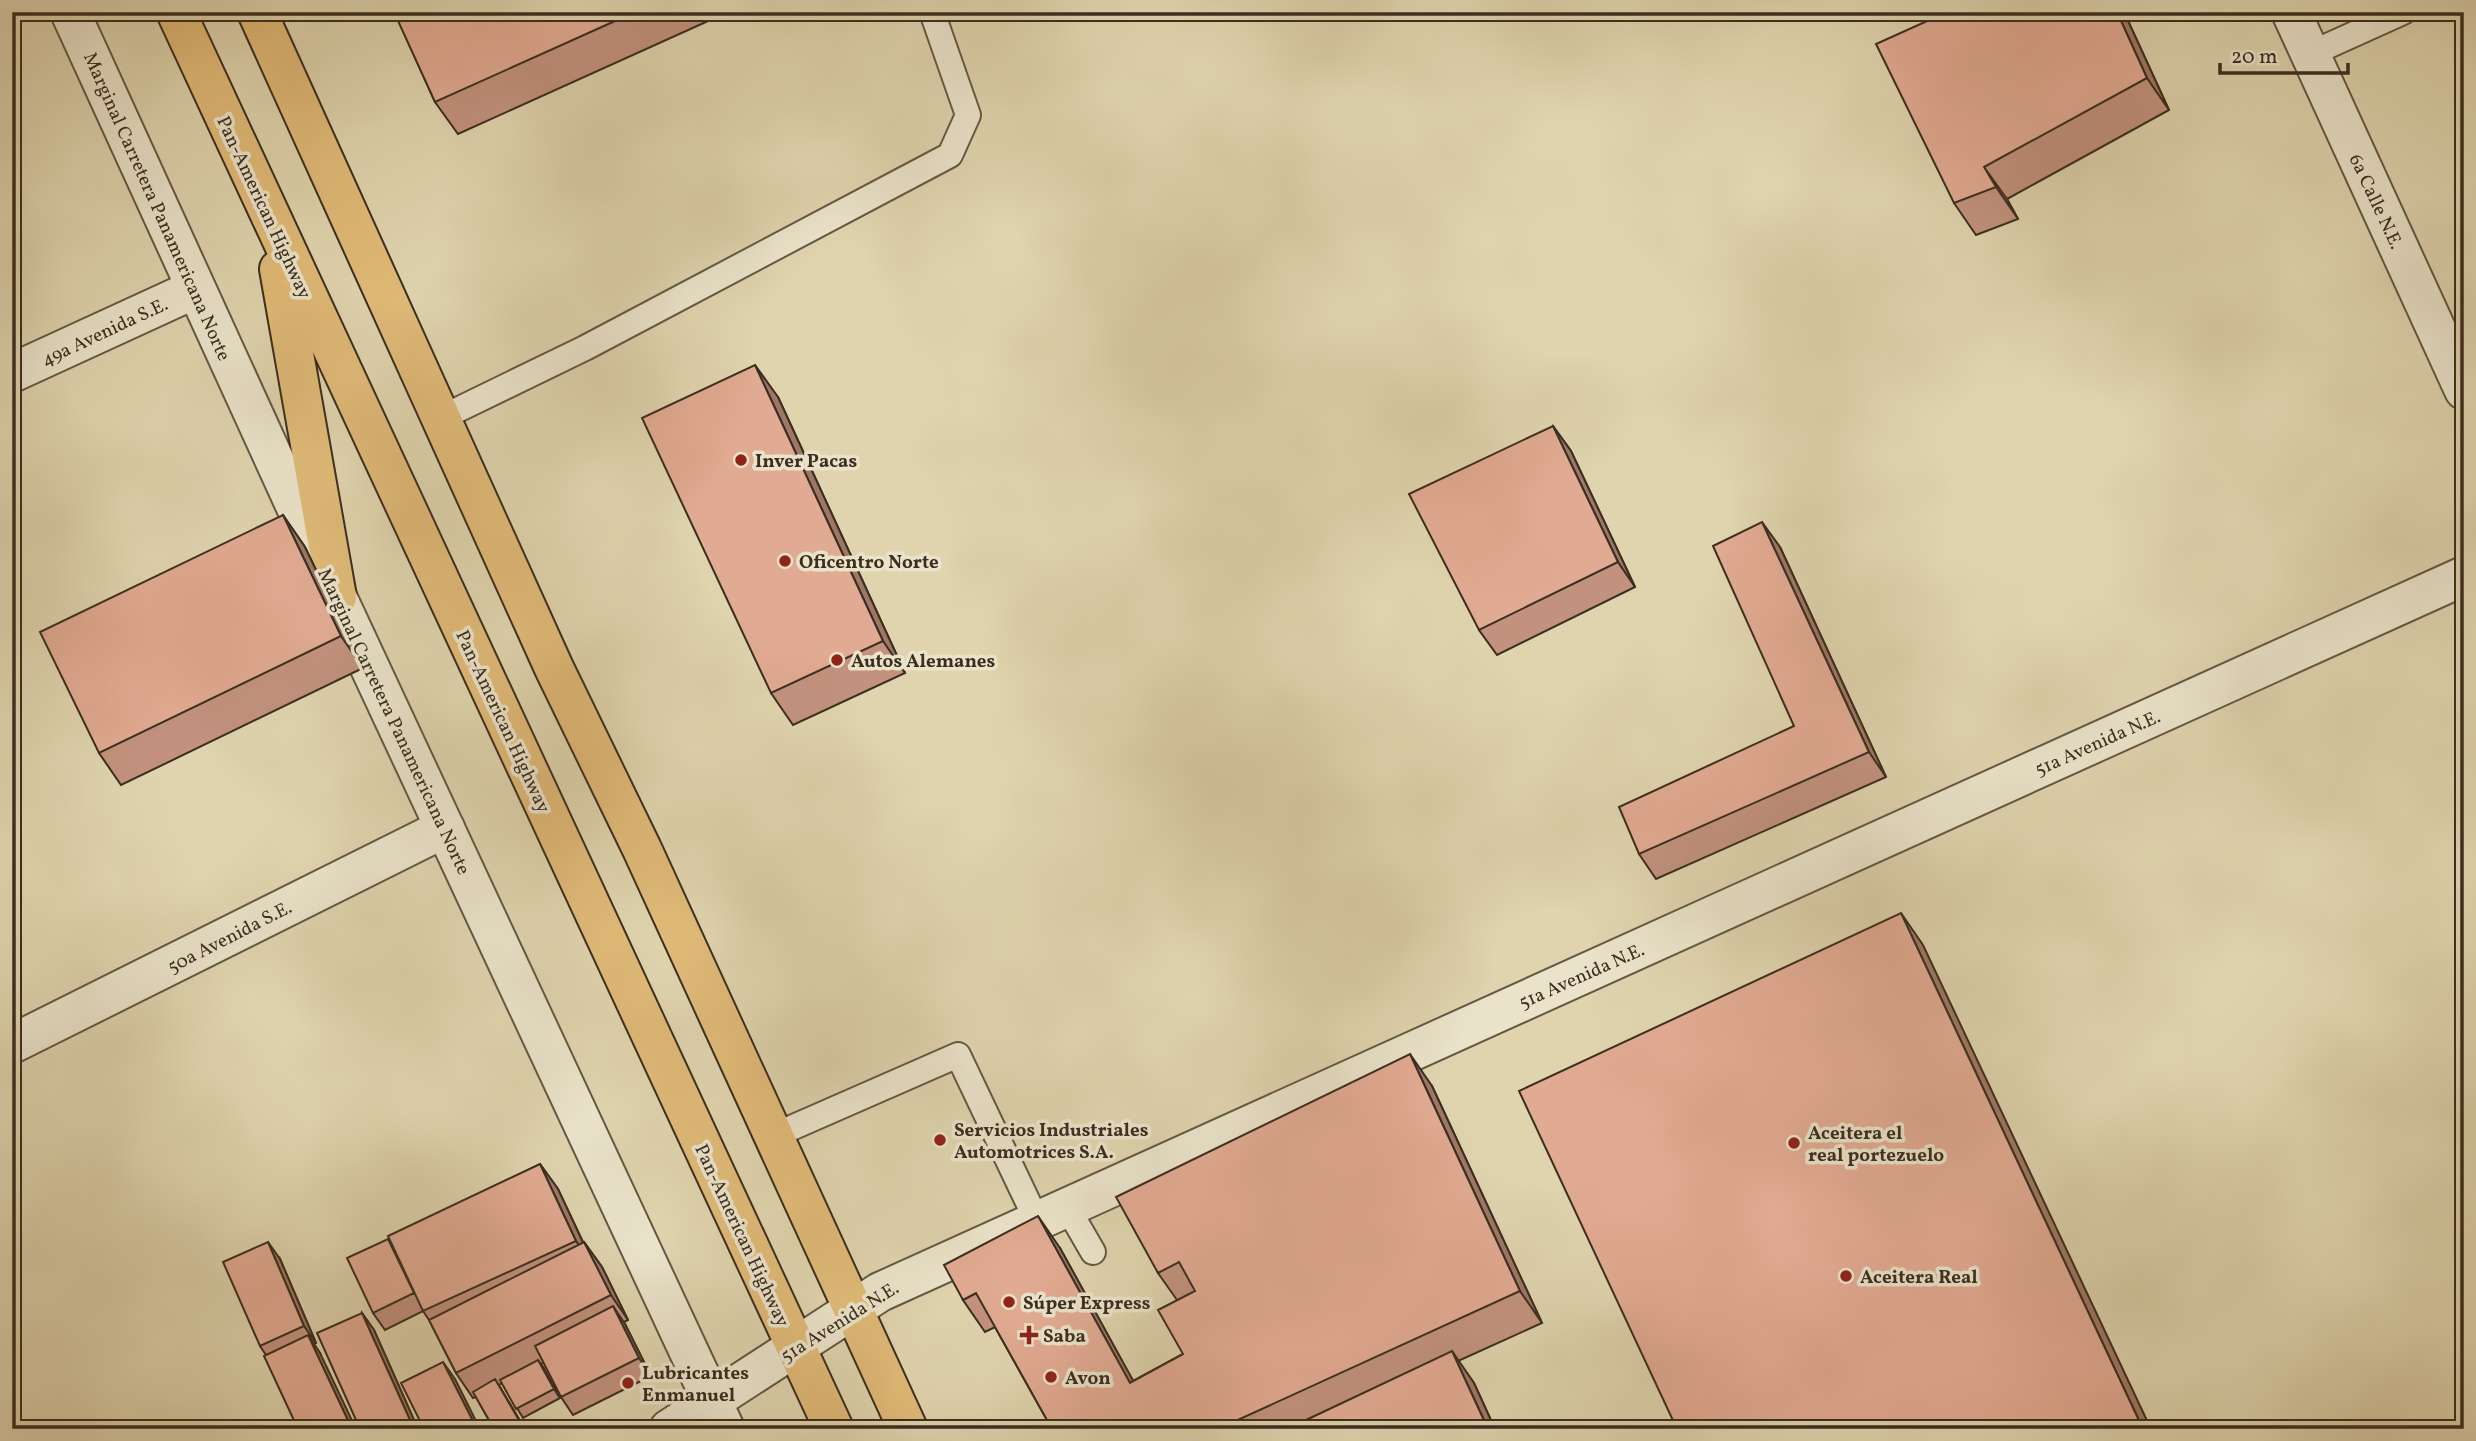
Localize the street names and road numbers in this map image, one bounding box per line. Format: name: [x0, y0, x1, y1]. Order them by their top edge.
street label: Marginal Carretera Panamericana Norte: [76, 48, 236, 365]
street label: Pan-American Highway: [209, 112, 317, 303]
street label: 6a Calle N.E.: [2342, 150, 2409, 254]
street label: 49a Avenida S.E.: [37, 292, 172, 374]
street label: Marginal Carretera Panamericana Norte: [311, 564, 476, 879]
street label: Pan-American Highway: [448, 626, 556, 817]
street label: 51a Avenida N.E.: [2031, 704, 2165, 783]
street label: 50a Avenida S.E.: [163, 895, 297, 980]
street label: 51a Avenida N.E.: [1515, 937, 1649, 1016]
street label: Pan-American Highway: [687, 1140, 795, 1331]
street label: 51a Avenida N.E.: [776, 1276, 904, 1370]

